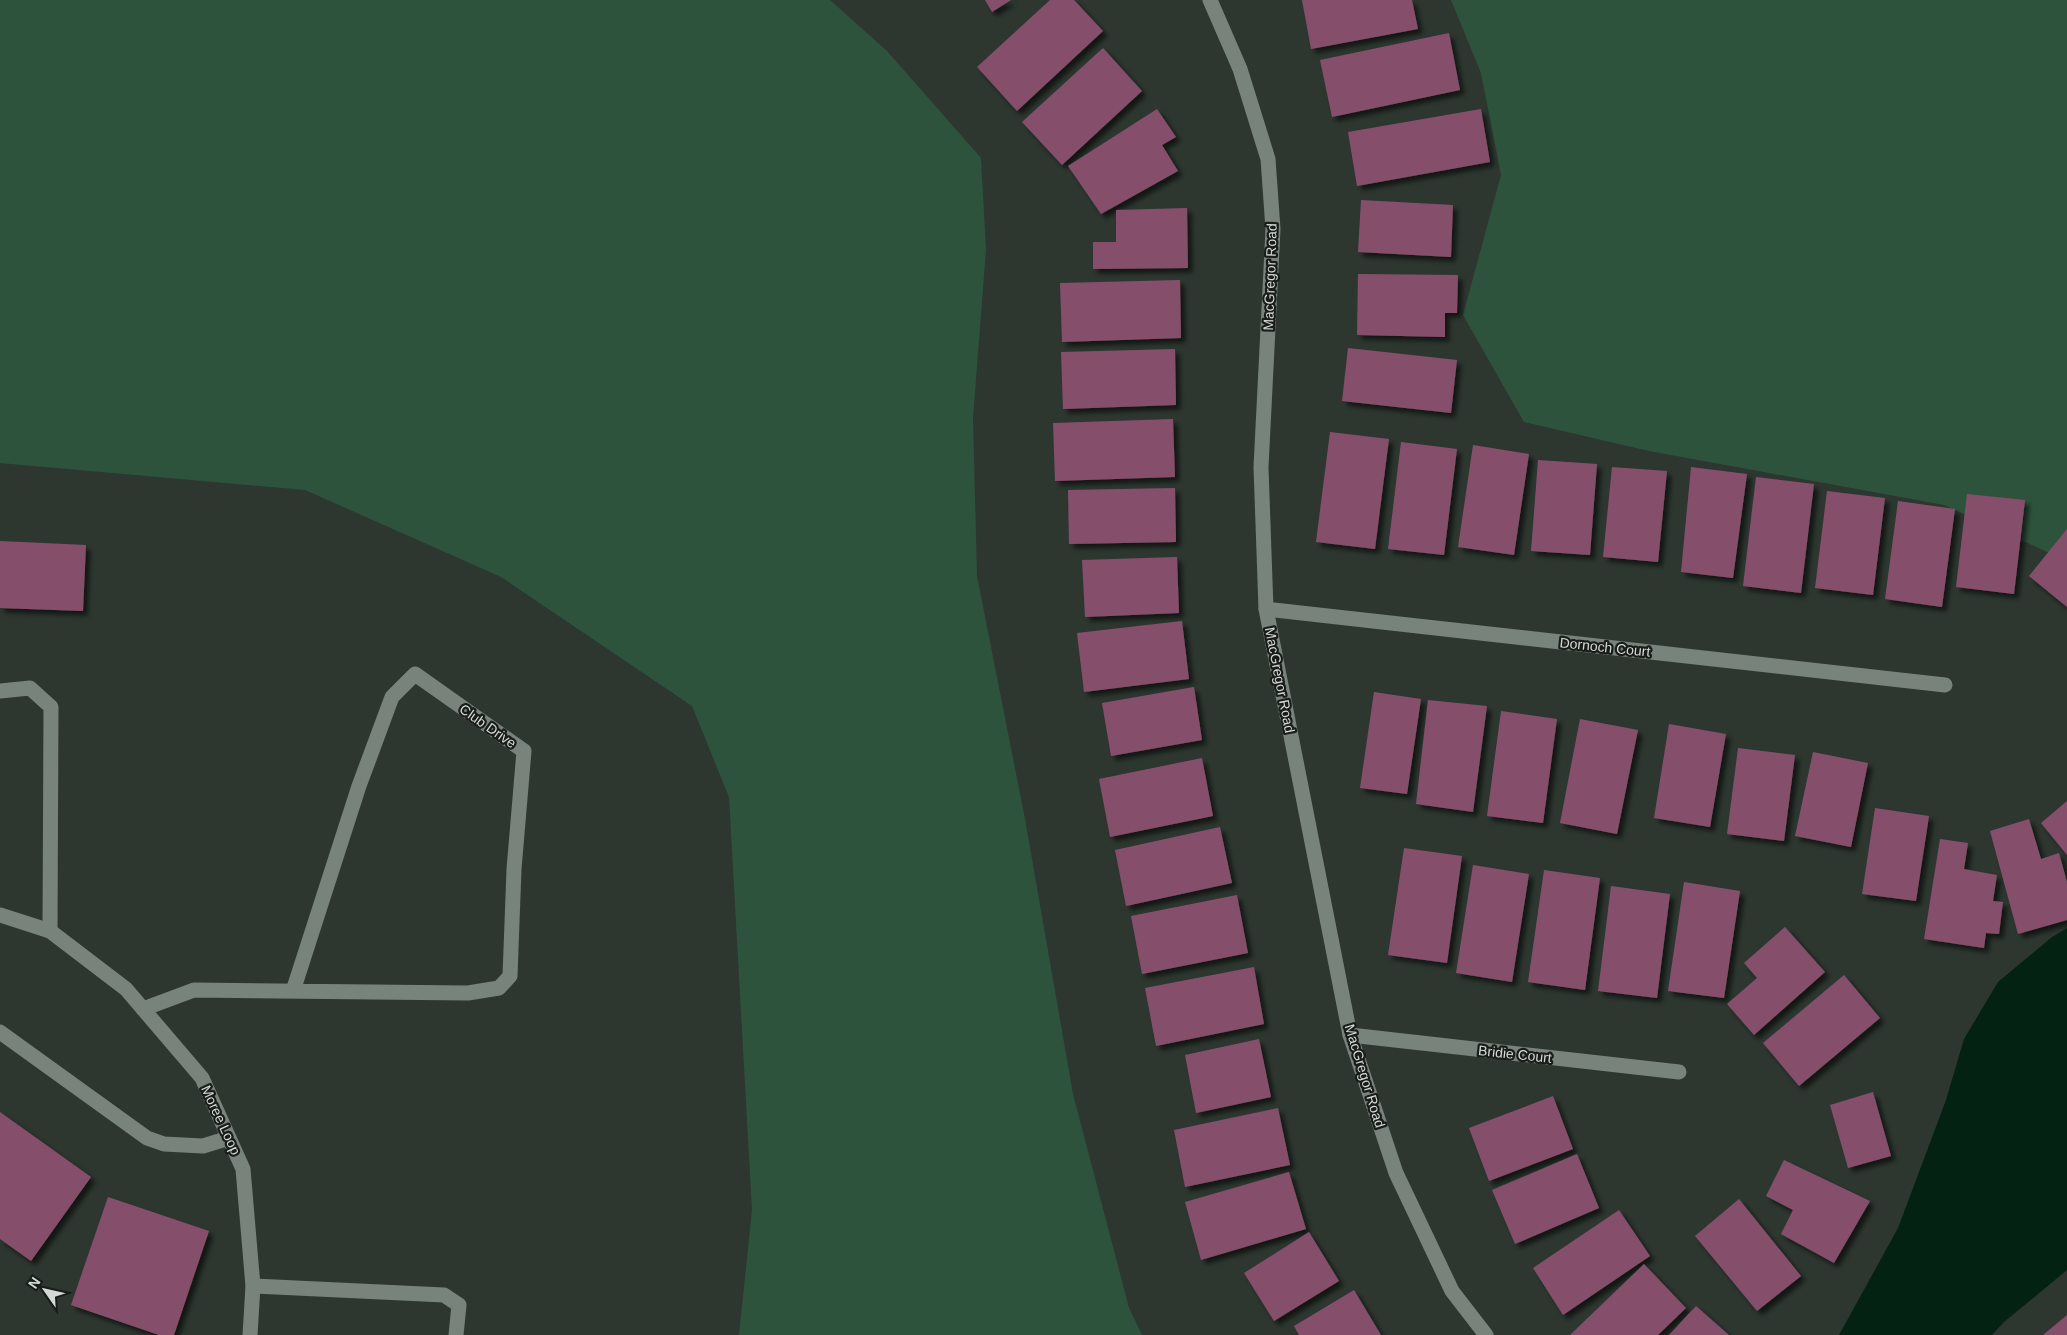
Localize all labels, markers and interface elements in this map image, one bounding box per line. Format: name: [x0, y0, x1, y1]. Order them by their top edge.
street label: MacGregor Road: [1260, 223, 1280, 331]
street label: MacGregor Road: [1262, 626, 1298, 734]
street label: Dornoch Court: [1559, 634, 1651, 660]
street label: Club Drive: [457, 701, 520, 751]
street label: MacGregor Road: [1342, 1022, 1388, 1130]
street label: Bridie Court: [1477, 1042, 1553, 1066]
street label: Moree Loop: [198, 1083, 244, 1157]
north arrow: [20, 1265, 70, 1315]
text: N: [25, 1274, 44, 1291]

